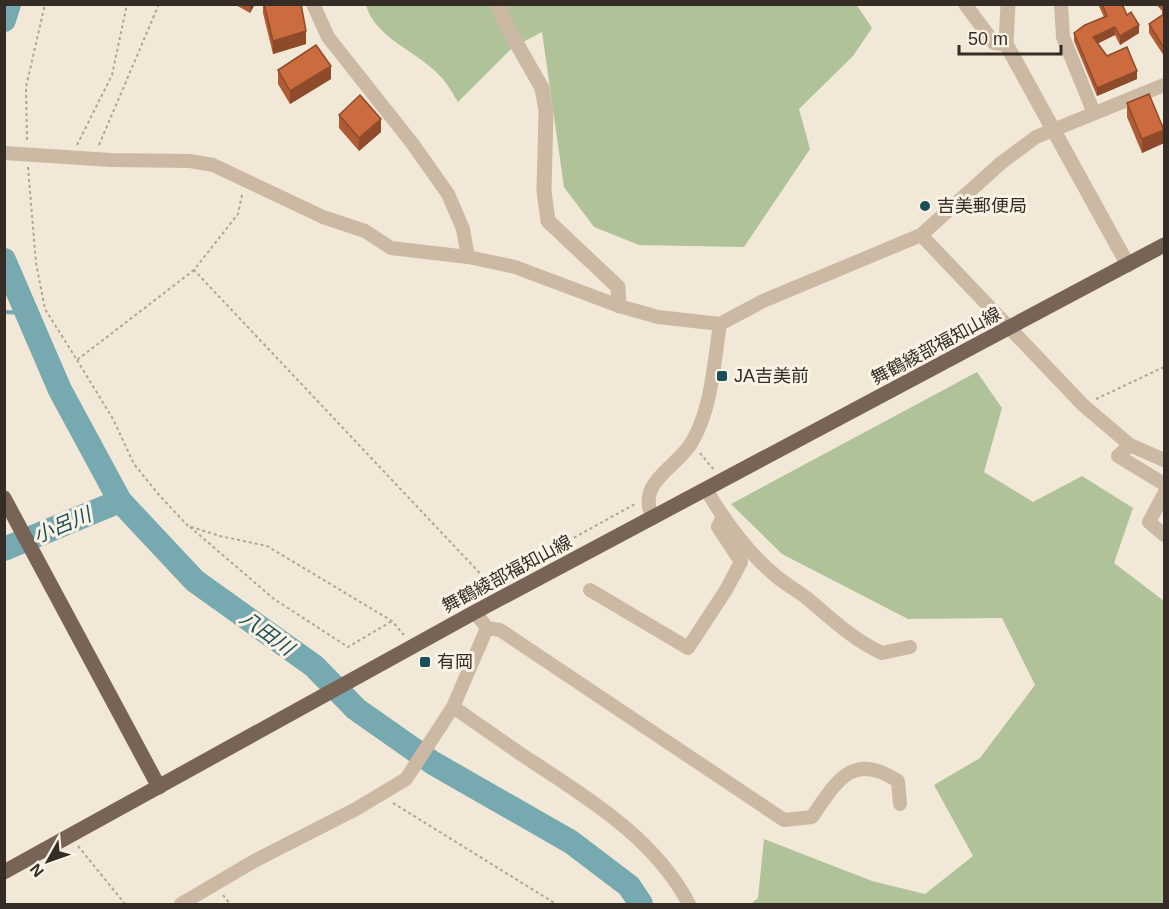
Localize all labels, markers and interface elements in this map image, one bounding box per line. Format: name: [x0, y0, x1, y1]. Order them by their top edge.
scale bar: [959, 18, 1061, 56]
text: 50 m: [968, 29, 1008, 49]
place label: 吉美郵便局: [937, 196, 1027, 216]
marker: 吉美郵便局: [918, 199, 932, 213]
street label: 舞鶴綾部福知山線: [868, 303, 1004, 389]
place label: JA吉美前: [734, 366, 809, 386]
marker: JA吉美前: [715, 369, 729, 383]
water label: 小呂川: [30, 502, 96, 547]
street label: 舞鶴綾部福知山線: [439, 531, 575, 617]
water label: 八田川: [236, 606, 299, 661]
place label: 有岡: [437, 652, 473, 672]
marker: 有岡: [418, 655, 432, 669]
north arrow: [18, 831, 78, 891]
text: N: [27, 860, 47, 880]

